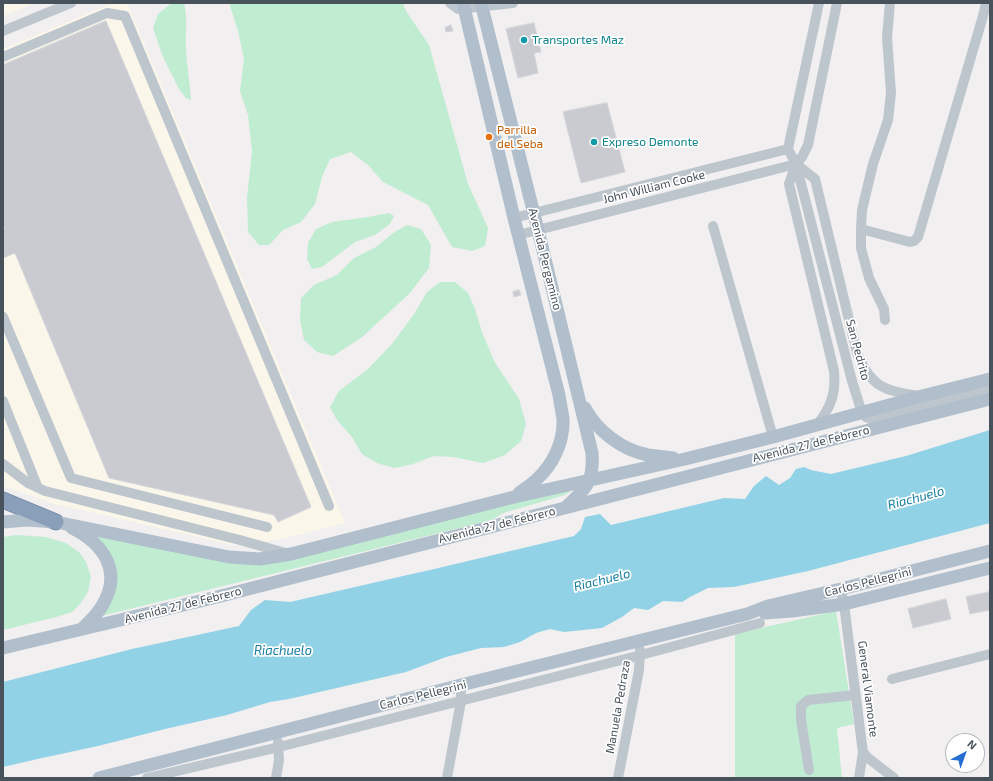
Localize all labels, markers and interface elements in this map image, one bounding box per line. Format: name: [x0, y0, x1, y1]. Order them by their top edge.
place label: Transportes Maz: [532, 33, 624, 47]
marker: Transportes Maz: [519, 35, 529, 45]
place label: Parrilla del Seba: [497, 123, 543, 151]
marker: Parrilla del Seba: [484, 132, 494, 142]
place label: Expreso Demonte: [602, 135, 698, 149]
marker: Expreso Demonte: [589, 137, 599, 147]
street label: John William Cooke: [602, 167, 706, 207]
street label: Avenida Pergamino: [525, 206, 565, 312]
street label: San Pedrito: [843, 318, 873, 382]
street label: Avenida 27 de Febrero: [751, 423, 871, 465]
water label: Riachuelo: [886, 483, 946, 513]
street label: Avenida 27 de Febrero: [437, 504, 557, 546]
street label: Carlos Pellegrini: [823, 564, 913, 600]
water label: Riachuelo: [572, 565, 632, 595]
street label: Avenida 27 de Febrero: [123, 584, 243, 626]
street label: General Viamonte: [855, 640, 881, 738]
water label: Riachuelo: [254, 643, 312, 659]
street label: Manuela Pedraza: [603, 659, 633, 755]
street label: Carlos Pellegrini: [378, 677, 468, 713]
north arrow: [945, 733, 985, 773]
text: N: [965, 737, 980, 752]

